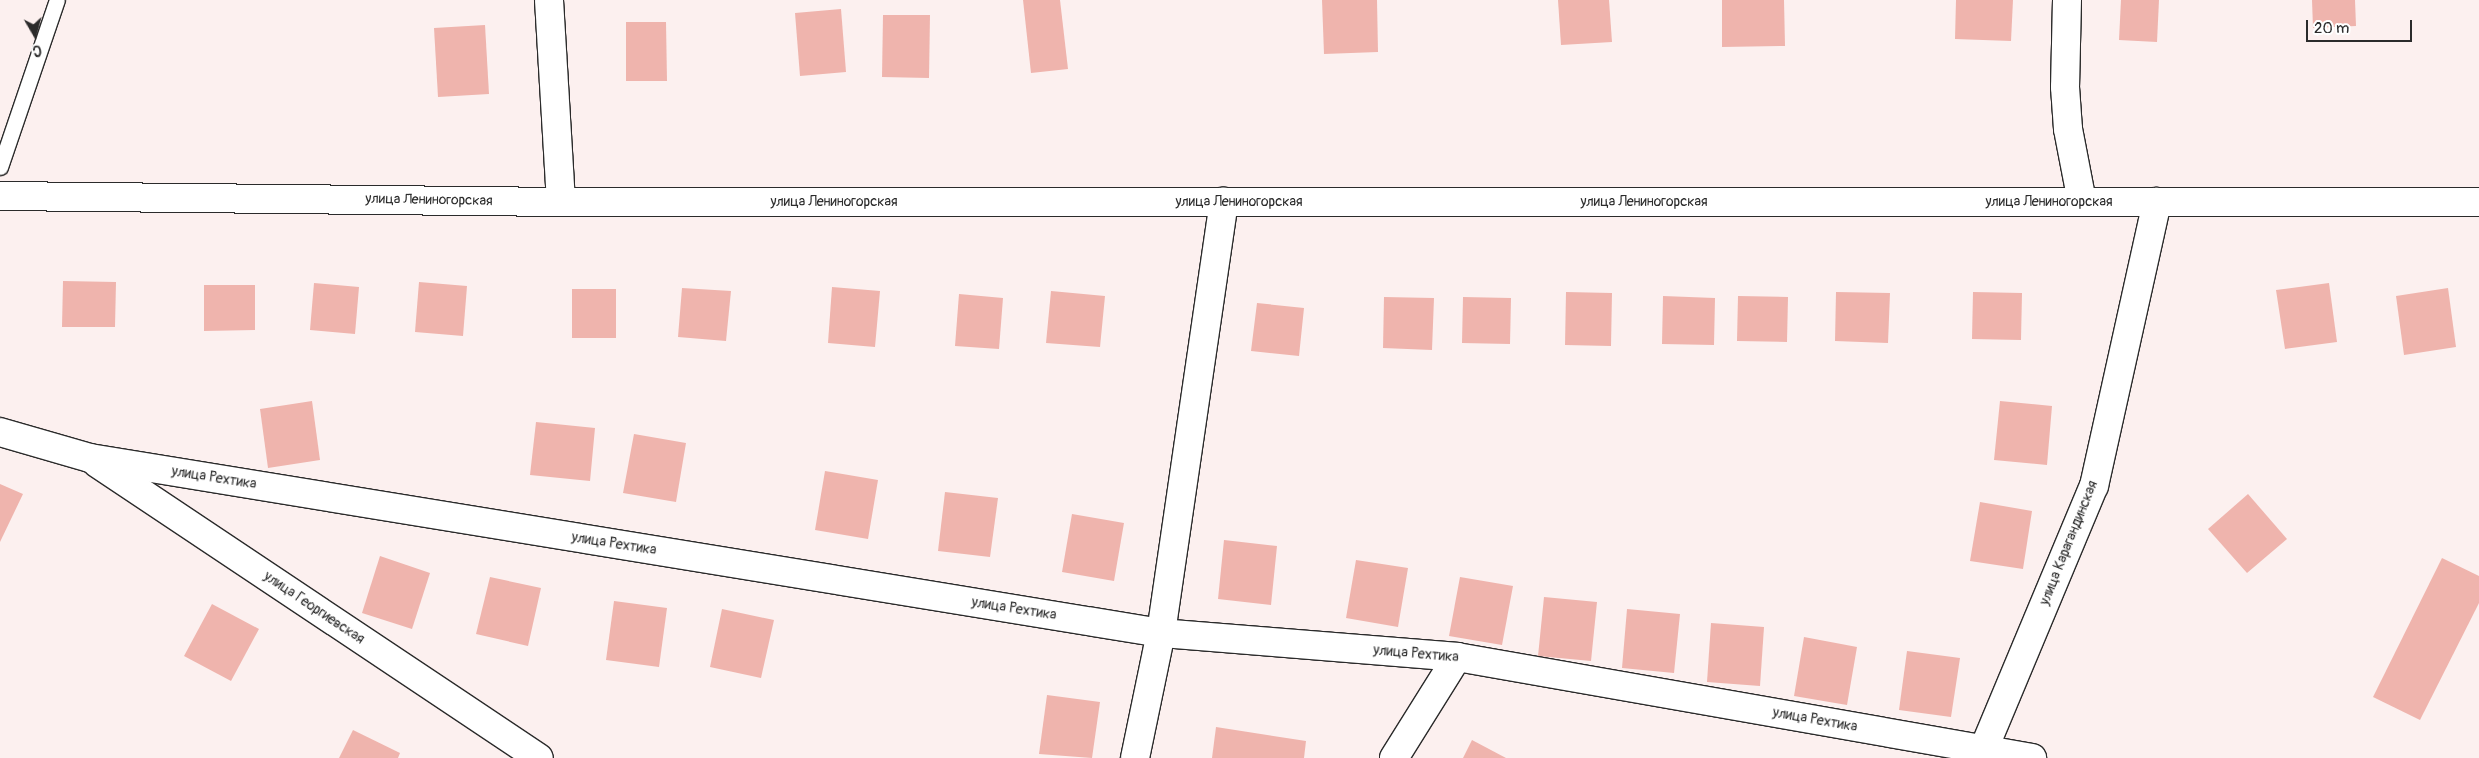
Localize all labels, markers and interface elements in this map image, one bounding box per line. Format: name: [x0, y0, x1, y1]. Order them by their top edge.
north arrow: [10, 10, 60, 60]
scale bar: [2309, 10, 2415, 42]
text: 20 m: [2314, 19, 2349, 38]
text: С: [32, 41, 43, 59]
street label: улица Лениногорская: [365, 190, 493, 210]
street label: улица Лениногорская: [770, 194, 898, 210]
street label: улица Лениногорская: [1175, 194, 1303, 210]
street label: улица Лениногорская: [1580, 194, 1708, 210]
street label: улица Лениногорская: [1985, 194, 2113, 210]
street label: улица Рехтика: [170, 463, 258, 493]
street label: улица Карагандинская: [2036, 478, 2102, 608]
street label: улица Рехтика: [570, 529, 658, 559]
street label: улица Георгиевская: [260, 568, 368, 648]
street label: улица Рехтика: [970, 594, 1058, 624]
street label: улица Рехтика: [1373, 642, 1459, 666]
street label: улица Рехтика: [1771, 704, 1859, 736]

